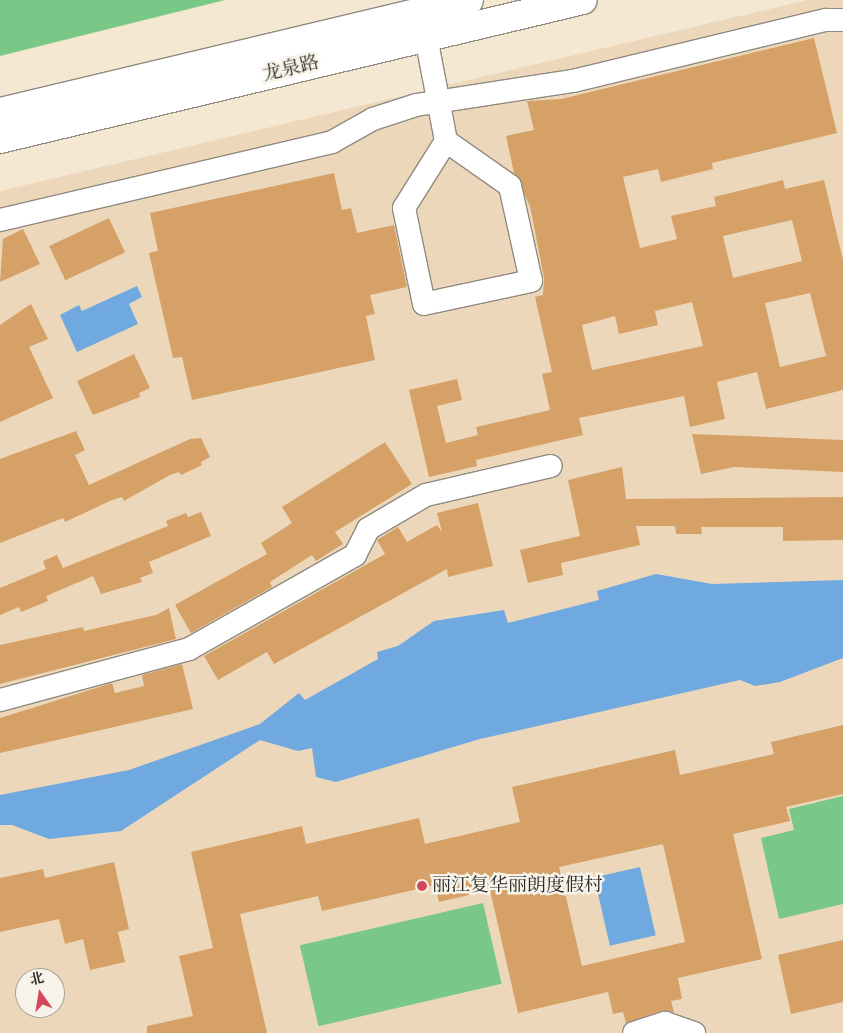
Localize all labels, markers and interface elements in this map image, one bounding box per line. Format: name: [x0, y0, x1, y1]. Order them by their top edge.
street label: 龙泉路: [261, 51, 321, 87]
place label: 丽江复华丽朗度假村: [432, 875, 603, 897]
marker: 丽江复华丽朗度假村: [416, 880, 428, 892]
north arrow: [15, 968, 65, 1018]
text: 北: [28, 969, 45, 989]

